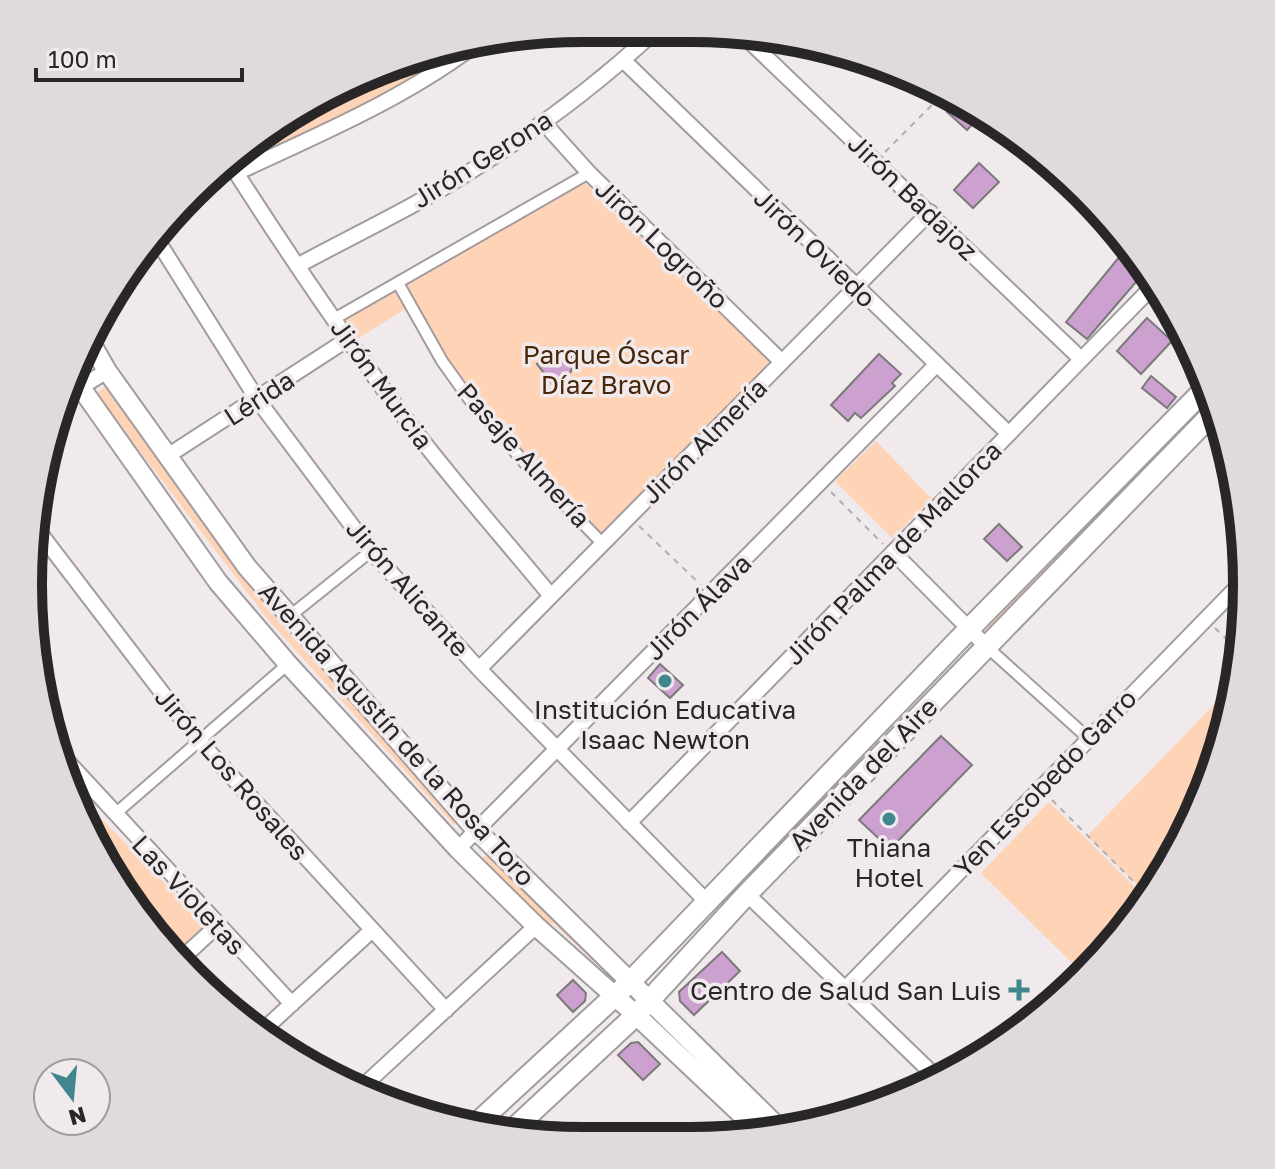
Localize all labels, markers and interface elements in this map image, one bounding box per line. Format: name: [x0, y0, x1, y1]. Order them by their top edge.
scale bar: [36, 32, 242, 82]
text: 100 m: [48, 44, 117, 73]
street label: Jirón Gerona: [406, 104, 558, 214]
street label: Jirón Badajoz: [842, 127, 984, 267]
street label: Jirón Logroño: [589, 173, 735, 315]
street label: Jirón Oviedo: [748, 182, 882, 314]
street label: Jirón Murcia: [324, 313, 440, 455]
park label: Parque Óscar Díaz Bravo: [523, 339, 689, 400]
street label: Lérida: [218, 364, 300, 432]
street label: Jirón Almería: [635, 372, 773, 510]
street label: Pasaje Almería: [451, 376, 597, 534]
street label: Jirón Palma de Mallorca: [778, 435, 1008, 671]
street label: Jirón Alicante: [340, 513, 476, 663]
street label: Jirón Álava: [639, 548, 757, 666]
street label: Avenida Agustín de la Rosa Toro: [252, 576, 542, 892]
marker: Institución Educativa Isaac Newton: [656, 672, 674, 690]
street label: Jirón Los Rosales: [149, 681, 315, 867]
street label: Yen Escobedo Garro: [947, 683, 1143, 883]
street label: Avenida del Aire: [782, 691, 944, 857]
place label: Institución Educativa Isaac Newton: [534, 694, 796, 755]
marker: Thiana Hotel: [880, 810, 898, 828]
street label: Las Violetas: [126, 829, 252, 961]
place label: Thiana Hotel: [847, 832, 931, 893]
place label: Centro de Salud San Luis: [690, 975, 1001, 1006]
marker: Centro de Salud San Luis: [1008, 979, 1030, 1001]
north arrow: [32, 1057, 112, 1137]
text: N: [66, 1101, 89, 1132]

